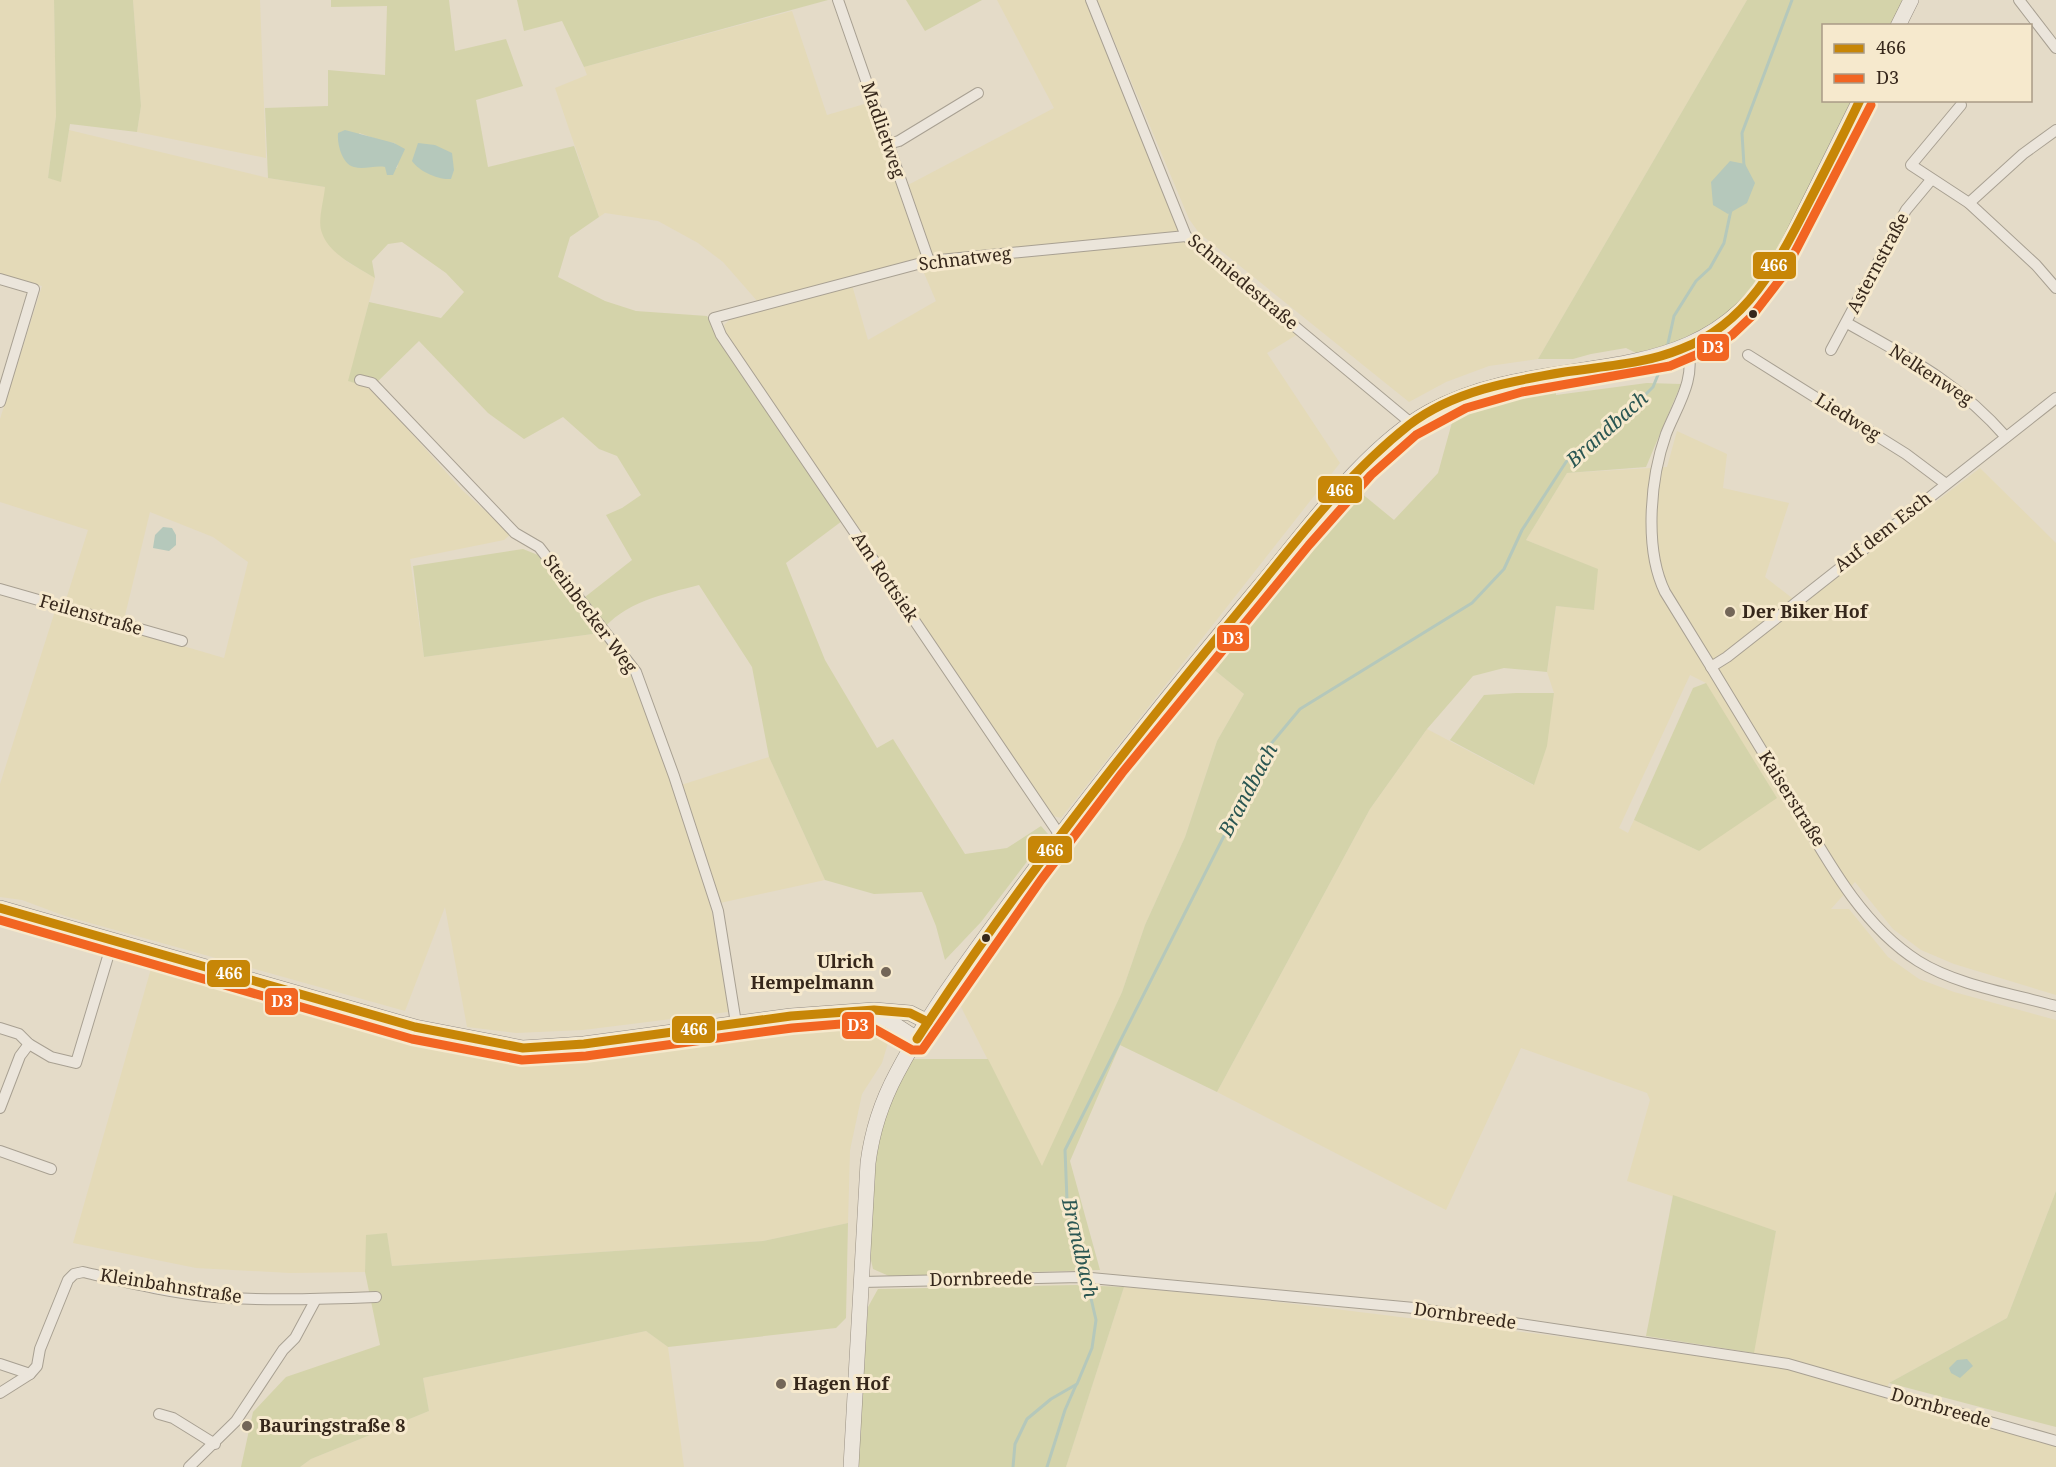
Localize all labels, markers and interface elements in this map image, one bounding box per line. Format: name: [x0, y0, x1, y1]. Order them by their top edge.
legend: [1822, 24, 2032, 102]
text: 466: [1876, 35, 1906, 59]
text: D3: [1876, 65, 1899, 89]
street label: Madlietweg: [856, 78, 912, 181]
street label: Asternstraße: [1841, 208, 1914, 317]
street label: Schmiedestraße: [1183, 228, 1304, 335]
street label: Schnatweg: [917, 240, 1013, 276]
line badge: 466: [1752, 251, 1797, 280]
text: 466: [1760, 254, 1788, 276]
unlabelled marker: [1747, 308, 1759, 320]
line badge: D3: [1696, 333, 1730, 362]
text: D3: [1702, 336, 1724, 358]
street label: Nelkenweg: [1885, 338, 1978, 410]
water label: Brandbach: [1559, 385, 1654, 473]
street label: Liedweg: [1811, 387, 1886, 446]
line badge: 466: [1317, 475, 1363, 504]
text: 466: [1326, 479, 1354, 501]
street label: Auf dem Esch: [1829, 486, 1936, 577]
street label: Am Rottsiek: [847, 527, 925, 626]
street label: Steinbecker Weg: [538, 549, 644, 678]
street label: Feilenstraße: [37, 588, 146, 640]
place label: Der Biker Hof: [1742, 599, 1869, 623]
marker: Der Biker Hof: [1723, 605, 1737, 619]
line badge: D3: [1216, 624, 1250, 652]
text: D3: [1222, 627, 1244, 649]
water label: Brandbach: [1211, 739, 1283, 842]
street label: Kaiserstraße: [1754, 746, 1832, 851]
line badge: 466: [1027, 835, 1073, 864]
text: 466: [1036, 839, 1064, 861]
unlabelled marker: [980, 932, 992, 944]
place label: Ulrich Hempelmann: [750, 949, 874, 994]
line badge: 466: [206, 959, 251, 988]
text: 466: [215, 962, 243, 984]
marker: Ulrich Hempelmann: [879, 965, 893, 979]
line badge: D3: [264, 987, 299, 1016]
text: D3: [271, 990, 293, 1012]
line badge: D3: [841, 1011, 875, 1040]
text: D3: [847, 1014, 869, 1036]
line badge: 466: [671, 1015, 716, 1044]
text: 466: [680, 1018, 708, 1040]
water label: Brandbach: [1056, 1194, 1105, 1300]
street label: Kleinbahnstraße: [98, 1262, 244, 1308]
street label: Dornbreede: [929, 1265, 1033, 1291]
street label: Dornbreede: [1412, 1296, 1518, 1334]
place label: Hagen Hof: [793, 1371, 890, 1395]
marker: Hagen Hof: [774, 1377, 788, 1391]
street label: Dornbreede: [1888, 1381, 1994, 1433]
place label: Bauringstraße 8: [259, 1413, 405, 1437]
marker: Bauringstraße 8: [240, 1419, 254, 1433]

